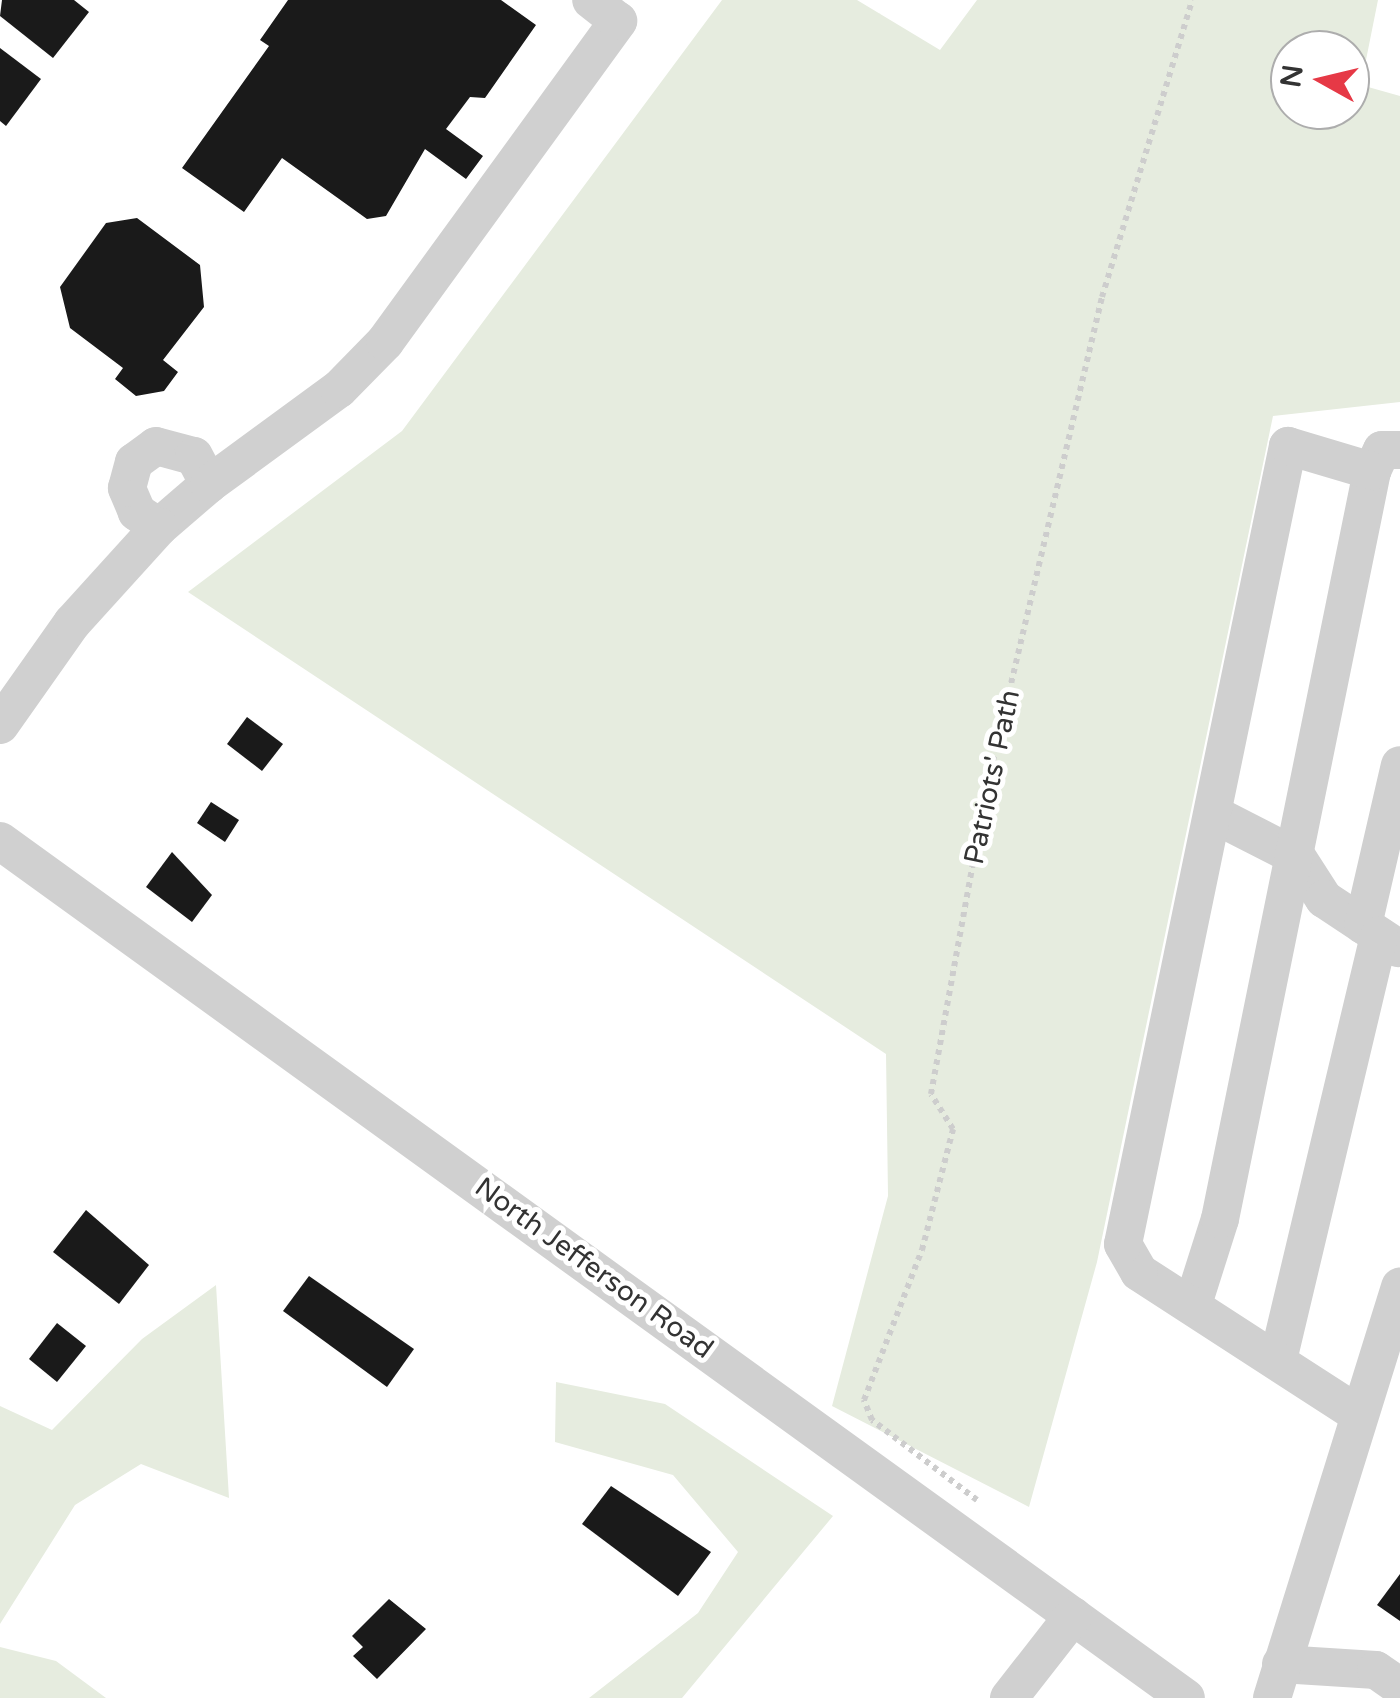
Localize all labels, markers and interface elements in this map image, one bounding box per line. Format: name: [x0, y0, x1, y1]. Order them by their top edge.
north arrow: [1270, 30, 1370, 130]
text: N: [1274, 63, 1311, 90]
street label: Patriots' Path: [957, 687, 1027, 867]
street label: North Jefferson Road: [468, 1170, 720, 1366]

